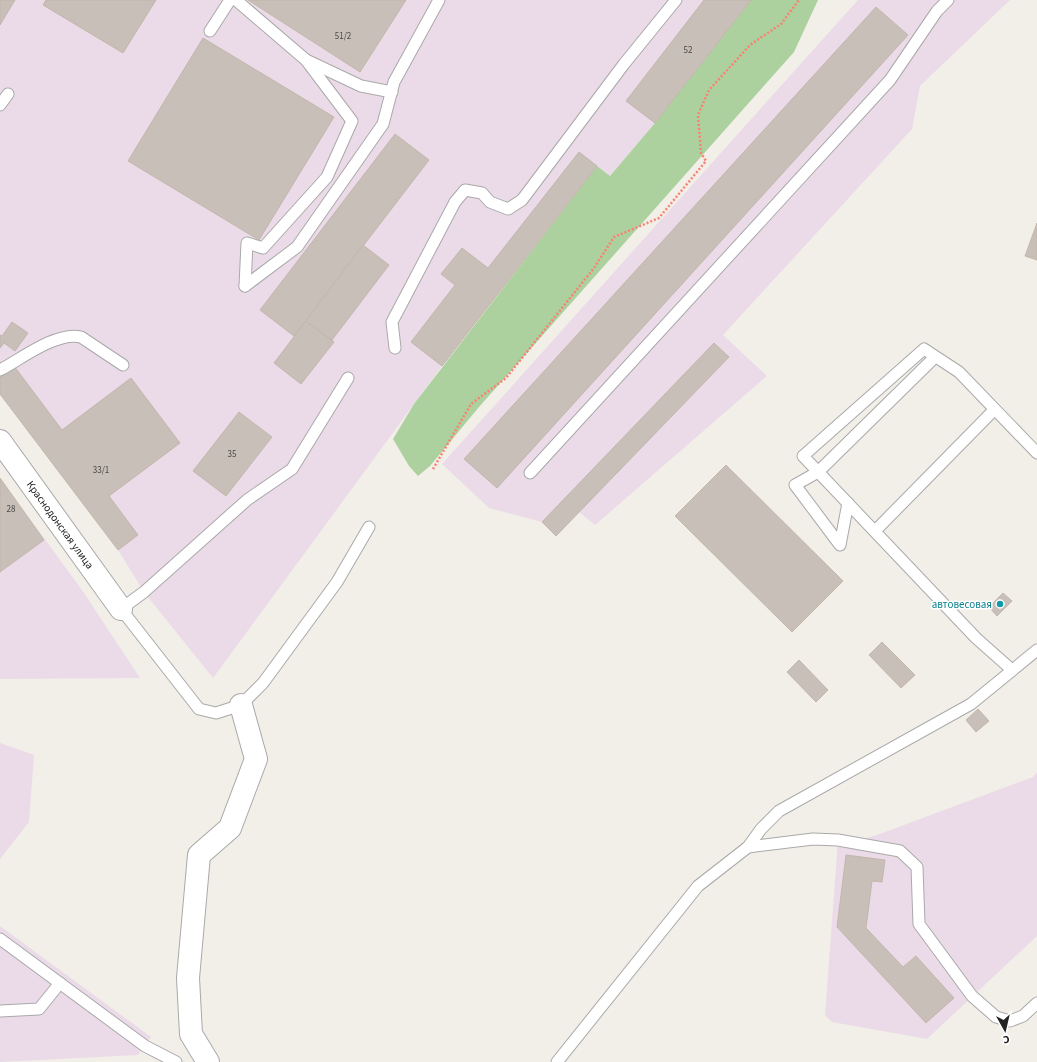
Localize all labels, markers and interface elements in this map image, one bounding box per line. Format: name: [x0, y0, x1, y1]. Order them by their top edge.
house number: 51/2: [335, 30, 352, 43]
house number: 52: [684, 44, 693, 57]
house number: 35: [228, 448, 237, 461]
house number: 33/1: [93, 464, 109, 477]
street label: Краснодонская улица: [23, 478, 97, 572]
house number: 28: [7, 503, 16, 516]
place label: автовесовая: [932, 597, 992, 612]
marker: автовесовая: [995, 599, 1005, 609]
north arrow: [985, 1010, 1025, 1050]
text: С: [1002, 1032, 1011, 1047]

